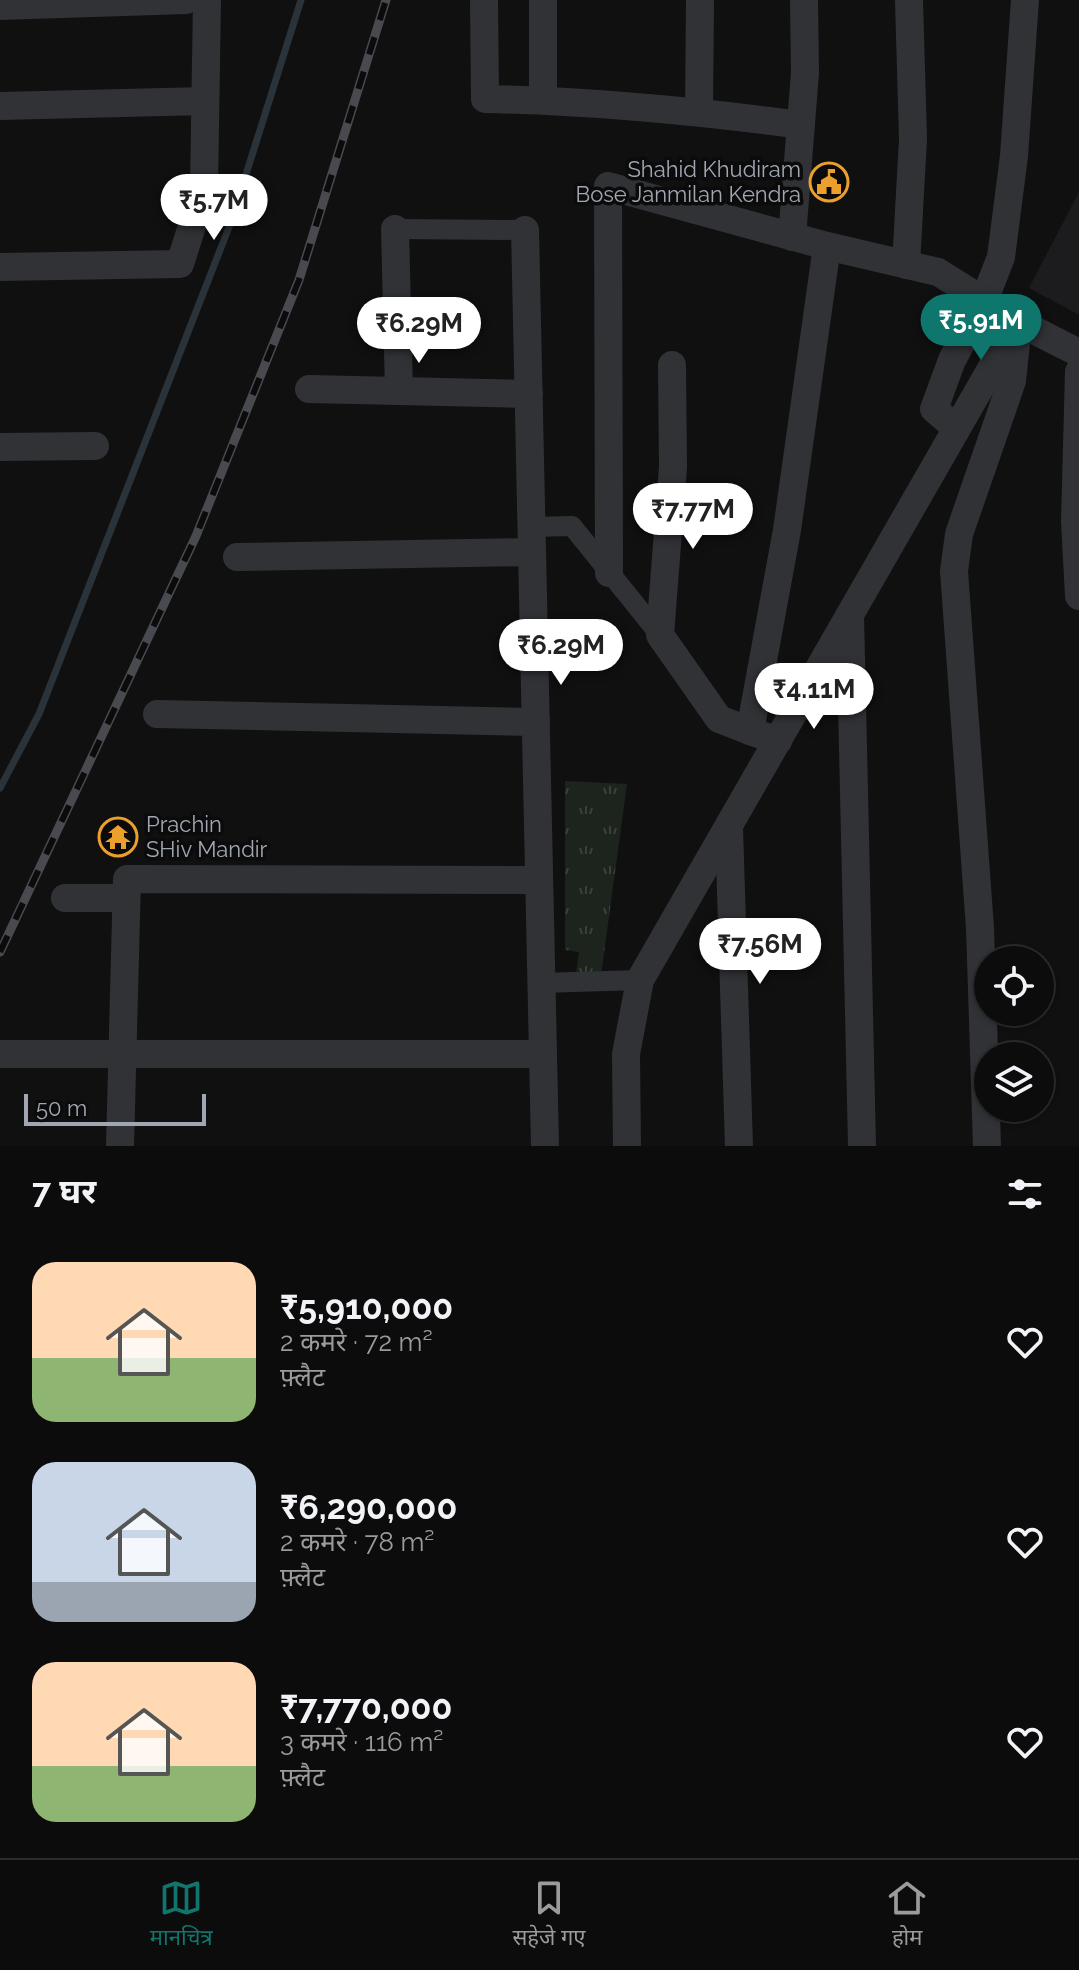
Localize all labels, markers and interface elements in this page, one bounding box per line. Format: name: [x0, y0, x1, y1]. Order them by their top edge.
place label: Shahid Khudiram Bose Janmilan Kendra: [576, 156, 801, 207]
public building icon: Shahid Khudiram Bose Janmilan Kendra: [808, 161, 850, 203]
pin: ₹5.7M: [158, 174, 270, 242]
text: ₹5.7M: [179, 185, 249, 215]
pin: ₹5.91M: [916, 294, 1046, 362]
pin: ₹6.29M: [354, 297, 484, 365]
text: ₹5.91M: [939, 305, 1023, 335]
text: ₹6.29M: [375, 308, 463, 338]
pin: ₹7.77M: [628, 483, 758, 551]
text: ₹7.77M: [651, 494, 735, 524]
pin: ₹6.29M: [496, 619, 626, 687]
text: ₹6.29M: [517, 630, 605, 660]
pin: ₹4.11M: [749, 663, 879, 731]
text: ₹4.11M: [773, 674, 855, 704]
place label: Prachin SHiv Mandir: [146, 811, 268, 862]
temple icon: Prachin SHiv Mandir: [97, 816, 139, 858]
pin: ₹7.56M: [695, 918, 825, 986]
text: ₹7.56M: [717, 929, 803, 959]
map controls: [974, 946, 1054, 1122]
button: locate: [974, 946, 1054, 1026]
button: layers: [974, 1042, 1054, 1122]
scale bar: [24, 1090, 206, 1126]
text: 50 m: [36, 1095, 87, 1121]
text: 7 घर: [32, 1171, 96, 1211]
icon: filters: [1003, 1172, 1047, 1216]
text: ₹5,910,000: [280, 1287, 453, 1327]
icon: home: [96, 1294, 192, 1390]
icon: heart: [1003, 1320, 1047, 1364]
text: 2 कमरे · 72 m²: [280, 1327, 433, 1357]
text: फ़्लैट: [280, 1362, 325, 1392]
text: ₹6,290,000: [280, 1487, 457, 1527]
icon: home: [96, 1494, 192, 1590]
icon: heart: [1003, 1520, 1047, 1564]
text: 2 कमरे · 78 m²: [280, 1527, 434, 1557]
text: फ़्लैट: [280, 1562, 325, 1592]
text: ₹7,770,000: [280, 1687, 452, 1727]
icon: home: [96, 1694, 192, 1790]
icon: heart: [1003, 1720, 1047, 1764]
text: 3 कमरे · 116 m²: [280, 1727, 443, 1757]
text: फ़्लैट: [280, 1762, 325, 1792]
tab: मानचित्र: [150, 1876, 213, 1954]
tab: सहेजे गए: [512, 1876, 585, 1954]
tab: होम: [885, 1876, 929, 1954]

